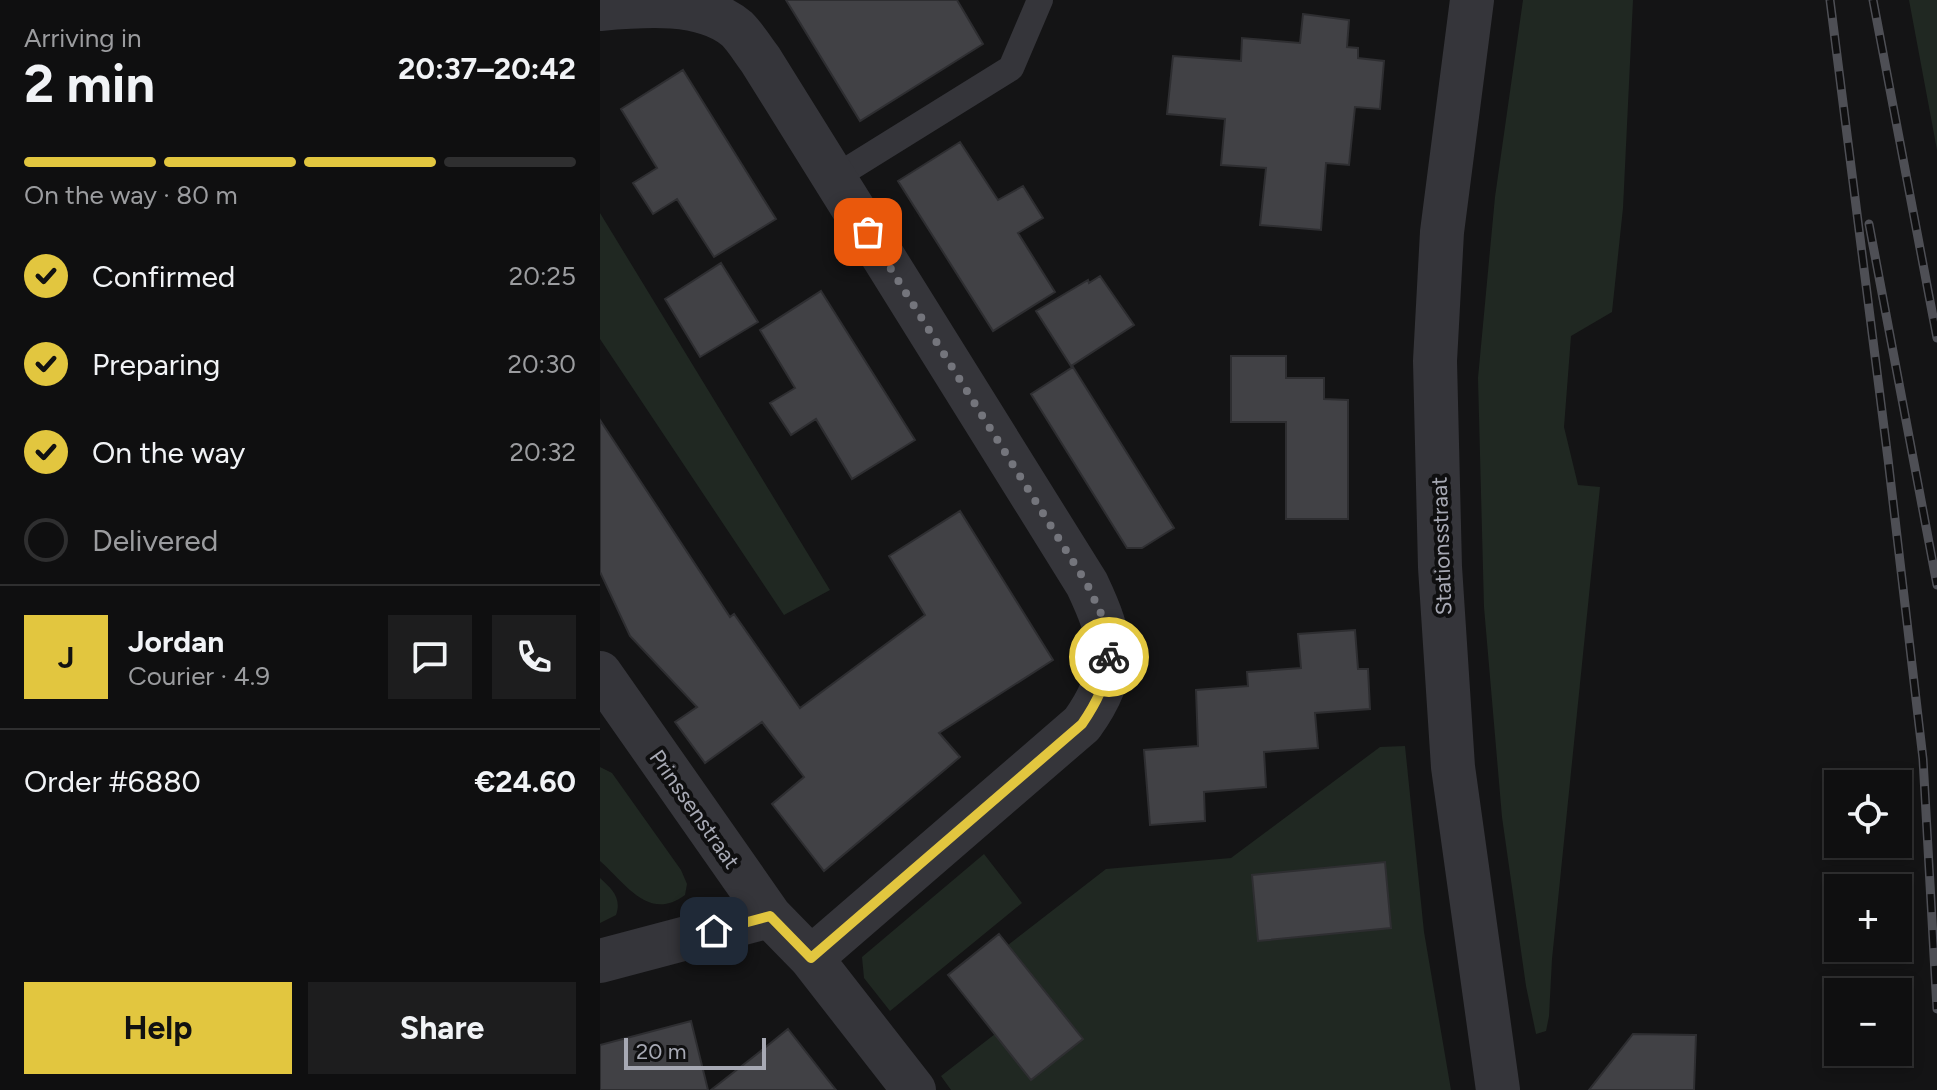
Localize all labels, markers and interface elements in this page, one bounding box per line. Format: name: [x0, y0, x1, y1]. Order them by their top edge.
text: Arriving in: [24, 22, 142, 54]
text: 20:37–20:42: [398, 50, 576, 87]
text: 2 min: [24, 53, 155, 115]
text: On the way · 80 m: [24, 179, 238, 211]
pin: [834, 198, 902, 266]
icon: bag: [846, 210, 890, 254]
icon: check: [24, 254, 68, 298]
text: Confirmed: [92, 258, 235, 295]
text: 20:25: [509, 260, 576, 292]
icon: check: [24, 342, 68, 386]
text: Preparing: [92, 346, 220, 383]
text: 20:30: [507, 348, 576, 380]
icon: check: [24, 430, 68, 474]
text: On the way: [92, 434, 245, 471]
text: 20:32: [510, 436, 576, 468]
street label: Stationsstraat: [1426, 476, 1457, 616]
text: Delivered: [92, 522, 218, 559]
button: chat: [388, 615, 472, 699]
button: phone: [492, 615, 576, 699]
courier: [1069, 617, 1149, 697]
text: Jordan: [128, 623, 224, 660]
icon: bike: [1087, 635, 1131, 679]
text: J: [58, 639, 74, 676]
text: Courier · 4.9: [128, 660, 270, 692]
street label: Prinssenstraat: [644, 745, 746, 874]
text: Order #6880: [24, 763, 201, 800]
text: €24.60: [475, 763, 576, 800]
map controls: [1824, 770, 1912, 1066]
button: locate: [1824, 770, 1912, 858]
button: +: [1824, 874, 1912, 962]
pin: [680, 897, 748, 965]
icon: home: [692, 909, 736, 953]
button: −: [1824, 978, 1912, 1066]
button: Help: [24, 982, 292, 1074]
button: Share: [308, 982, 576, 1074]
scale bar: [624, 1034, 766, 1070]
text: 20 m: [636, 1038, 687, 1065]

